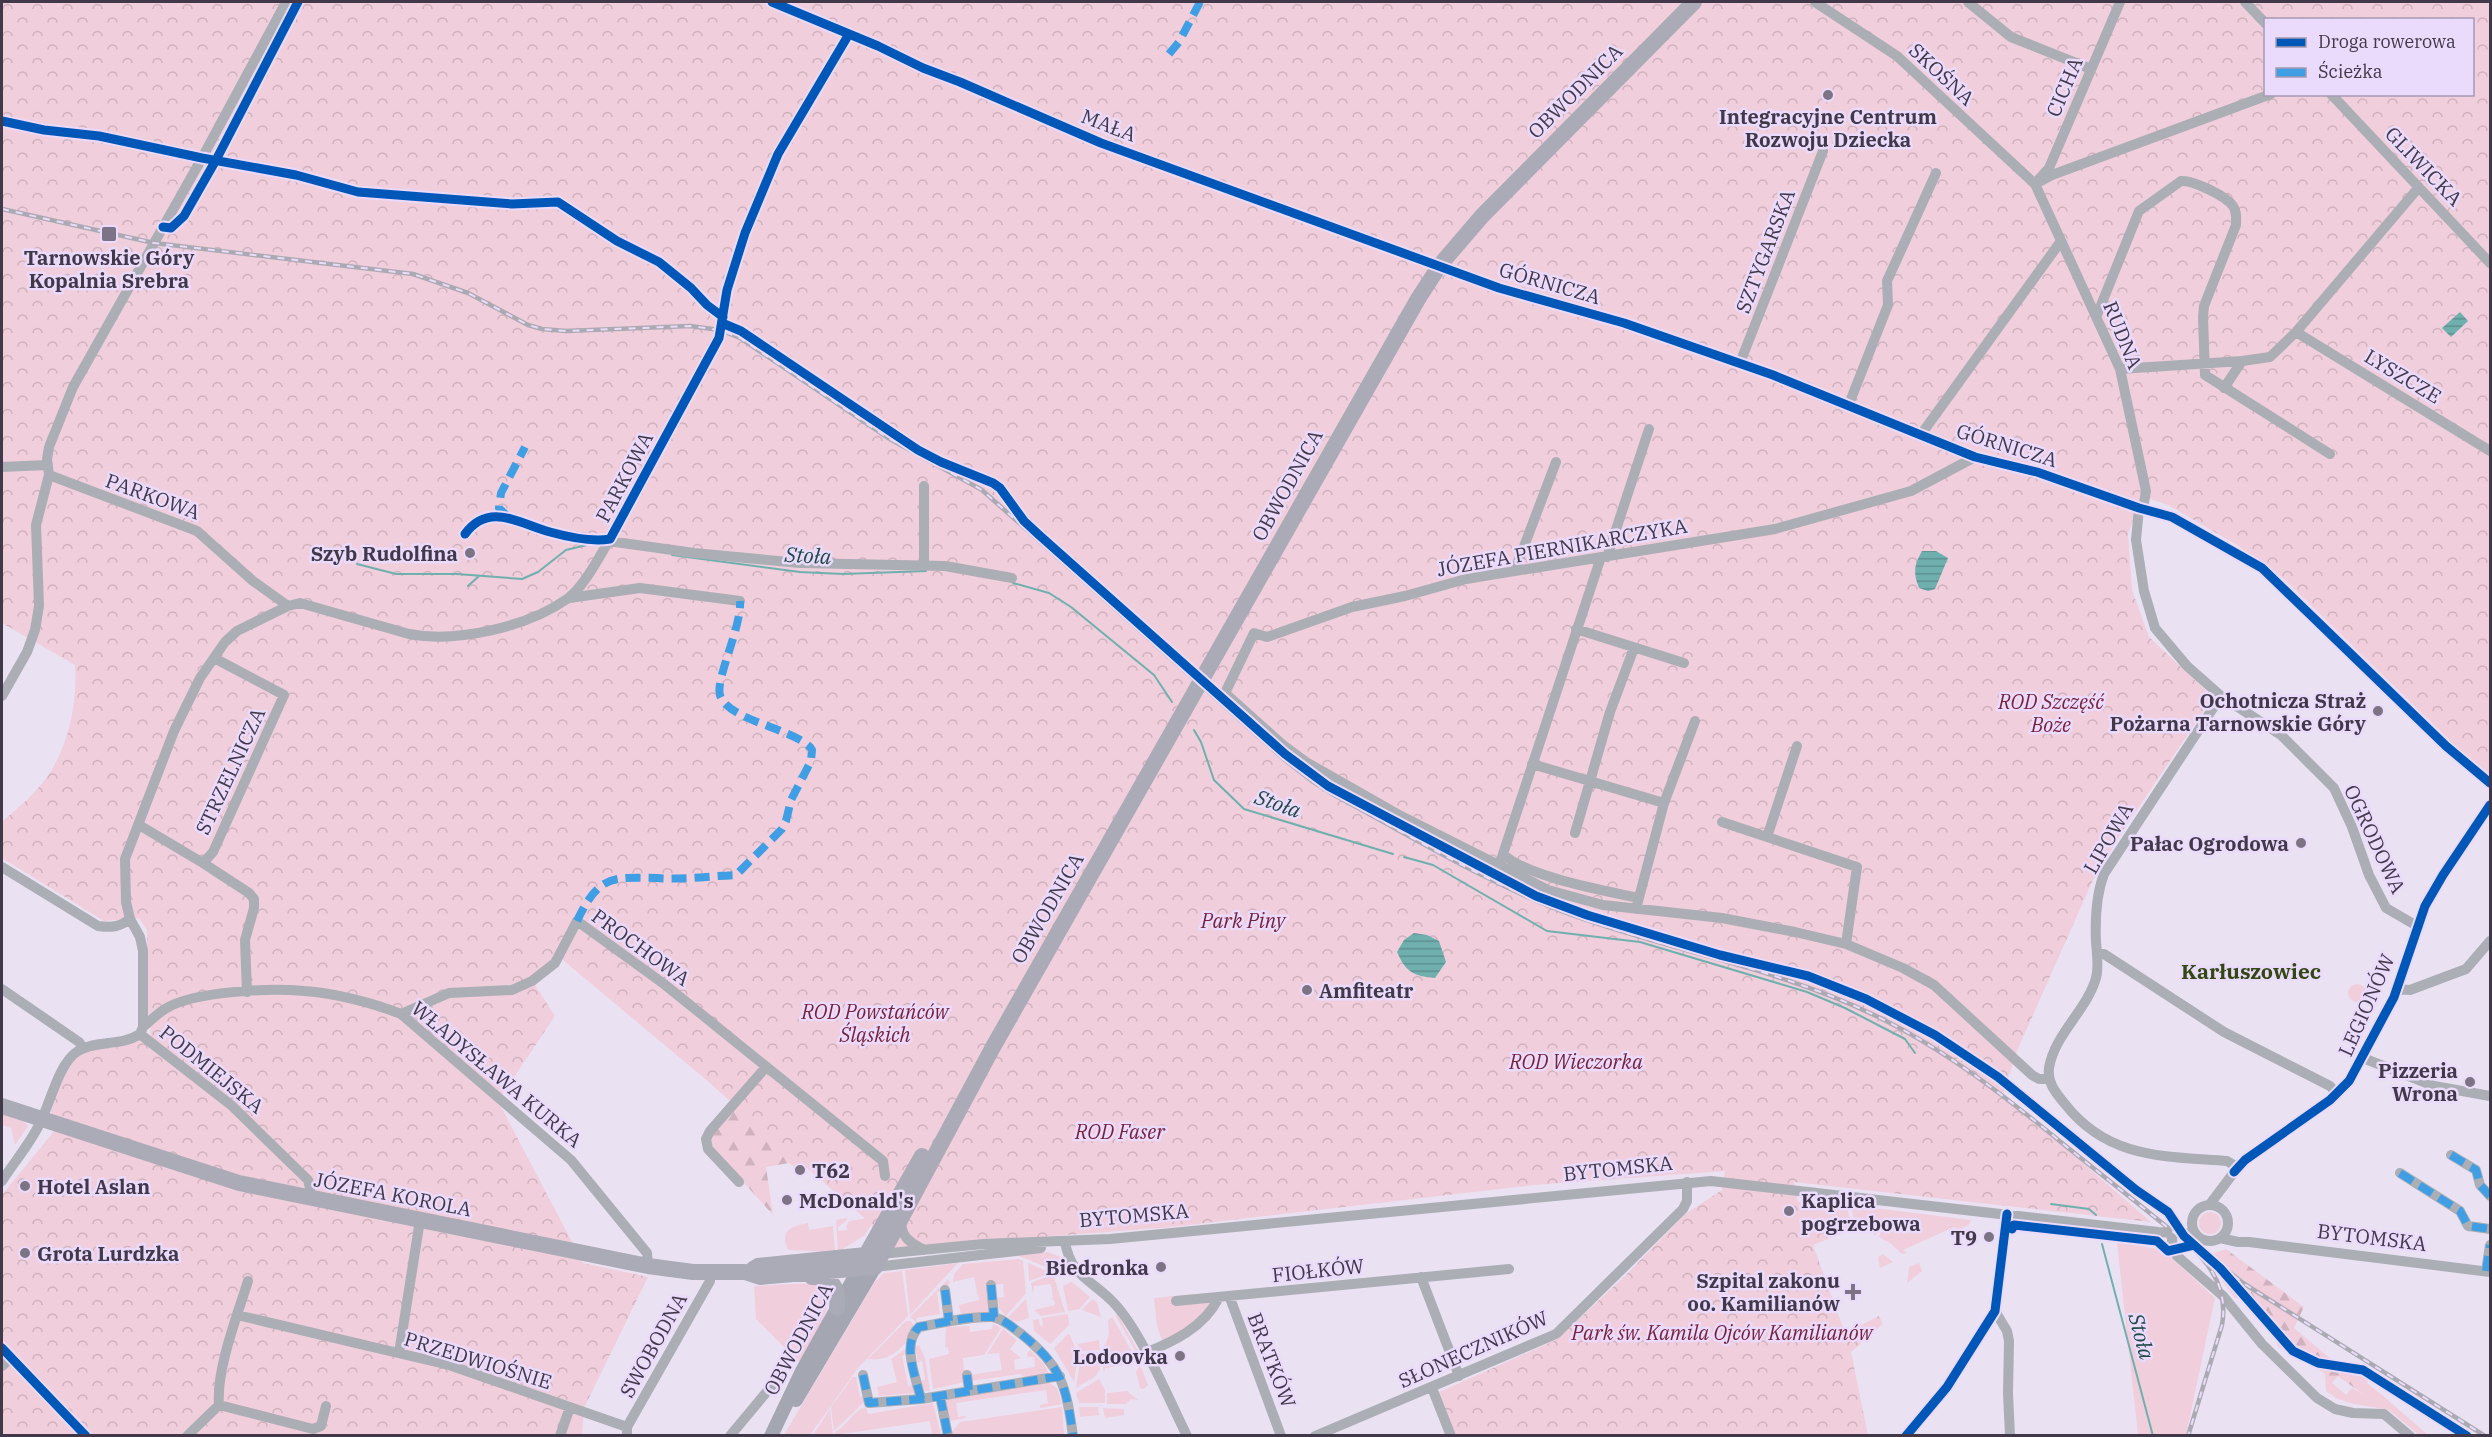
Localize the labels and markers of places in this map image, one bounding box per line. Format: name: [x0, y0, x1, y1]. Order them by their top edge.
marker: Integracyjne Centrum Rozwoju Dziecka: [1821, 88, 1835, 102]
place label: Integracyjne Centrum Rozwoju Dziecka: [1719, 103, 1937, 153]
marker: Tarnowskie Góry Kopalnia Srebra: [100, 225, 118, 243]
place label: Tarnowskie Góry Kopalnia Srebra: [24, 244, 195, 294]
place label: Szyb Rudolfina: [311, 540, 458, 567]
marker: Szyb Rudolfina: [463, 546, 477, 560]
place label: Ochotnicza Straż Pożarna Tarnowskie Góry: [2110, 687, 2367, 737]
marker: Ochotnicza Straż Pożarna Tarnowskie Góry: [2371, 704, 2385, 718]
place label: Pałac Ogrodowa: [2130, 830, 2289, 857]
marker: Pałac Ogrodowa: [2294, 836, 2308, 850]
place label: Amfiteatr: [1319, 977, 1413, 1004]
marker: Amfiteatr: [1300, 983, 1314, 997]
place label: Pizzeria Wrona: [2378, 1057, 2458, 1107]
marker: Pizzeria Wrona: [2463, 1075, 2477, 1089]
place label: T62: [812, 1157, 850, 1184]
marker: T62: [793, 1163, 807, 1177]
place label: Hotel Aslan: [37, 1173, 150, 1200]
marker: Hotel Aslan: [18, 1179, 32, 1193]
place label: McDonald's: [799, 1187, 914, 1214]
place label: Kaplica pogrzebowa: [1801, 1187, 1921, 1237]
marker: McDonald's: [780, 1193, 794, 1207]
marker: Kaplica pogrzebowa: [1782, 1204, 1796, 1218]
place label: T9: [1951, 1224, 1977, 1251]
marker: T9: [1982, 1230, 1996, 1244]
place label: Grota Lurdzka: [37, 1240, 179, 1267]
marker: Grota Lurdzka: [18, 1246, 32, 1260]
place label: Biedronka: [1046, 1254, 1149, 1281]
marker: Biedronka: [1154, 1260, 1168, 1274]
place label: Szpital zakonu oo. Kamilianów: [1687, 1267, 1840, 1317]
marker: Szpital zakonu oo. Kamilianów: [1844, 1283, 1862, 1301]
place label: Lodoovka: [1073, 1343, 1168, 1370]
marker: Lodoovka: [1173, 1349, 1187, 1363]

